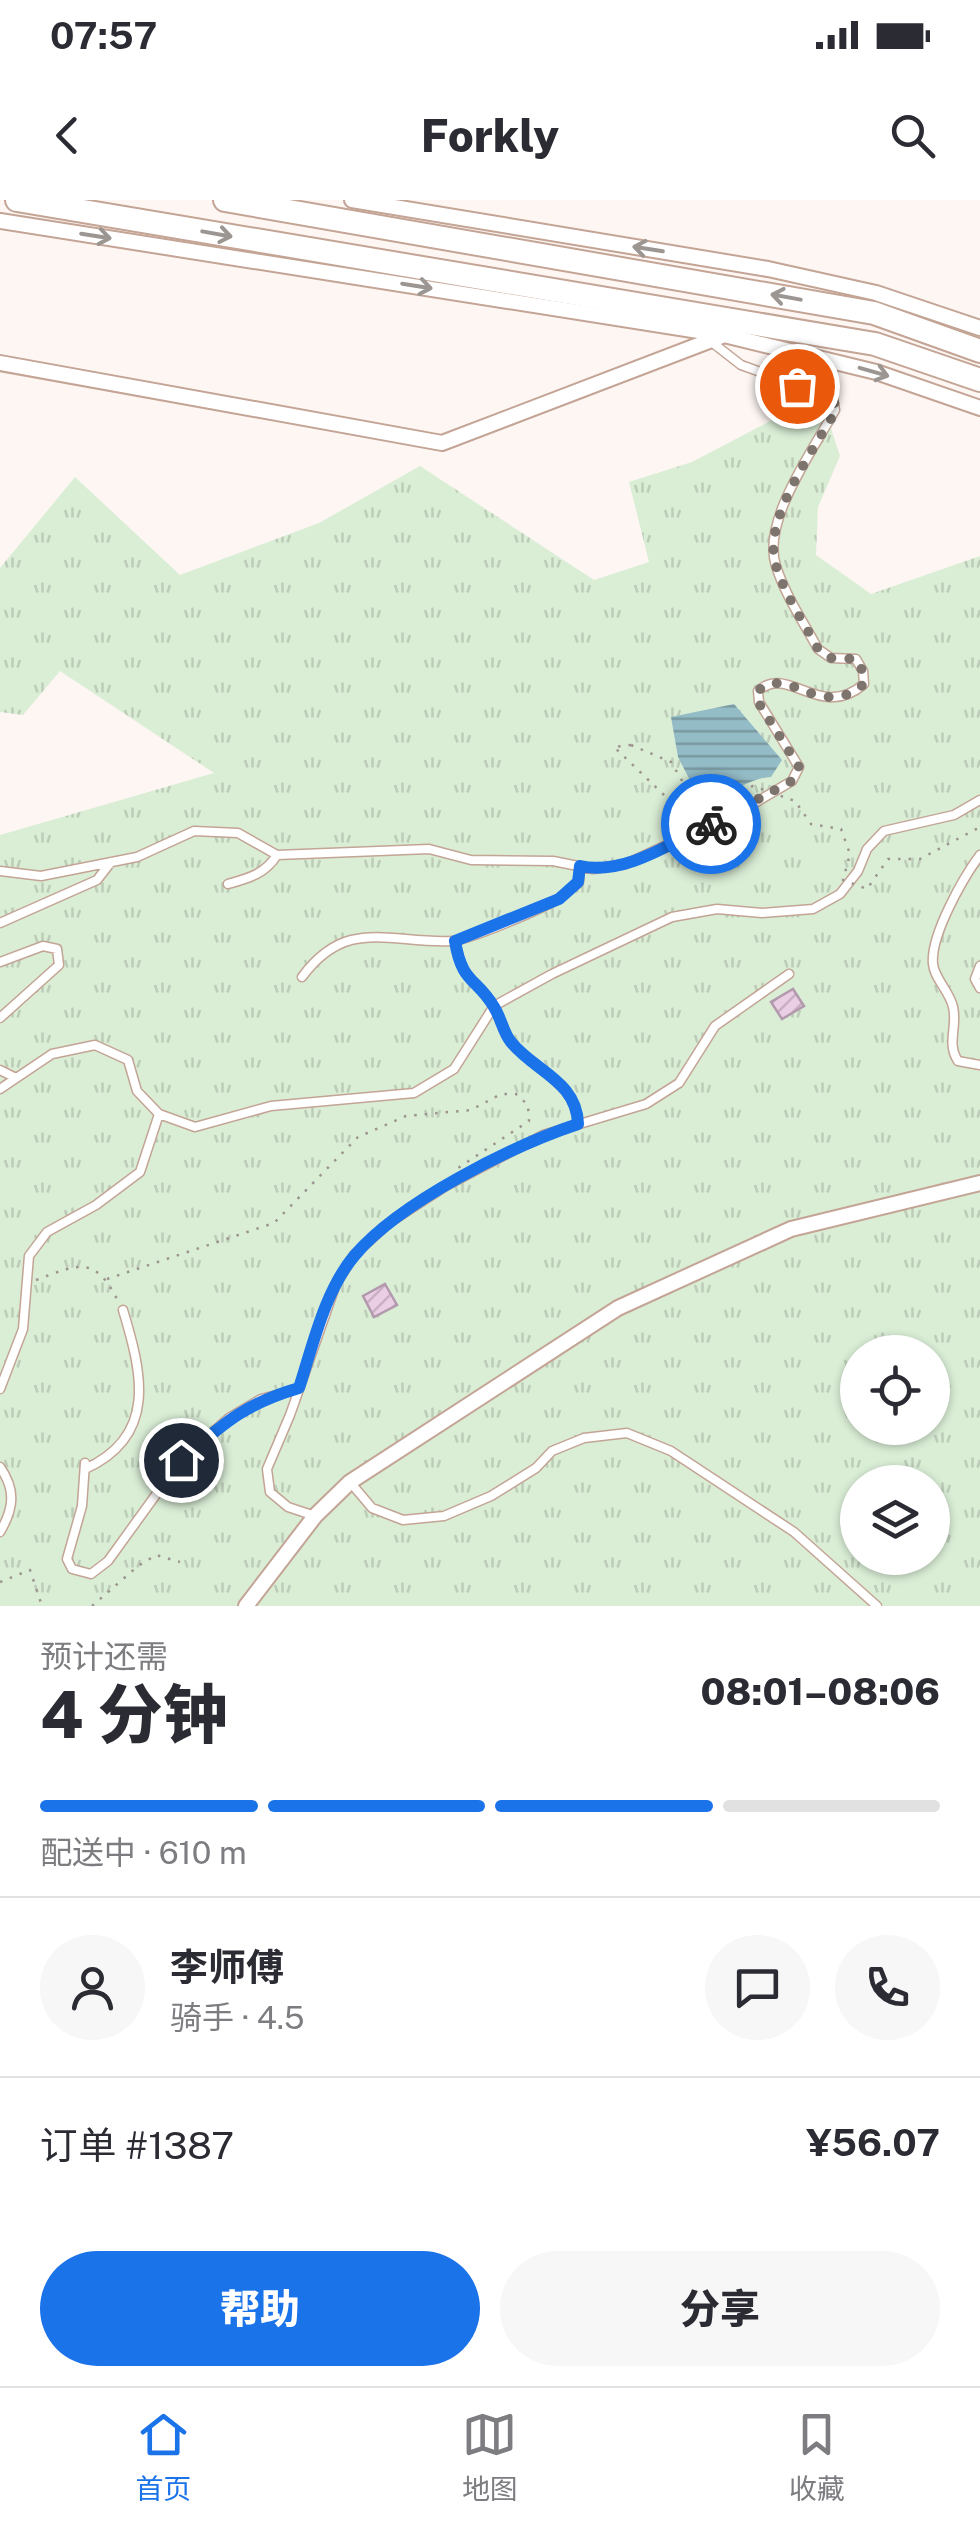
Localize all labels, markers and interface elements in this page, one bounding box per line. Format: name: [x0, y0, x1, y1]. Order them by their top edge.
text: 07:57: [50, 13, 157, 58]
icon: back: [40, 108, 95, 163]
icon: search: [885, 108, 940, 163]
text: Forkly: [421, 109, 559, 162]
one-way arrow: [200, 225, 233, 243]
one-way arrow: [80, 227, 112, 246]
one-way arrow: [632, 239, 664, 258]
one-way arrow: [401, 278, 433, 296]
one-way arrow: [770, 287, 802, 306]
pin: [755, 344, 840, 429]
icon: bag: [770, 359, 825, 414]
one-way arrow: [858, 364, 889, 382]
courier: [661, 774, 761, 874]
icon: bike: [684, 797, 739, 852]
map controls: [840, 1335, 950, 1575]
button: locate: [840, 1335, 950, 1445]
pin: [139, 1418, 224, 1503]
icon: home: [154, 1433, 209, 1488]
button: layers: [840, 1465, 950, 1575]
text: 预计还需: [40, 1638, 168, 1675]
text: 08:01–08:06: [701, 1669, 940, 1714]
text: 4 分钟: [40, 1676, 228, 1753]
text: 配送中 · 610 m: [40, 1834, 247, 1871]
button: person: [40, 1935, 145, 2040]
button: chat: [705, 1935, 810, 2040]
button: phone: [835, 1935, 940, 2040]
text: 李师傅: [170, 1945, 284, 1990]
text: 骑手 · 4.5: [170, 1999, 305, 2036]
text: ¥56.07: [806, 2120, 940, 2165]
text: 订单 #1387: [40, 2123, 234, 2168]
button: 帮助: [40, 2251, 480, 2366]
button: 分享: [500, 2251, 940, 2366]
tab: 首页: [135, 2407, 191, 2507]
tab: 地图: [462, 2407, 518, 2507]
tab: 收藏: [789, 2407, 845, 2507]

